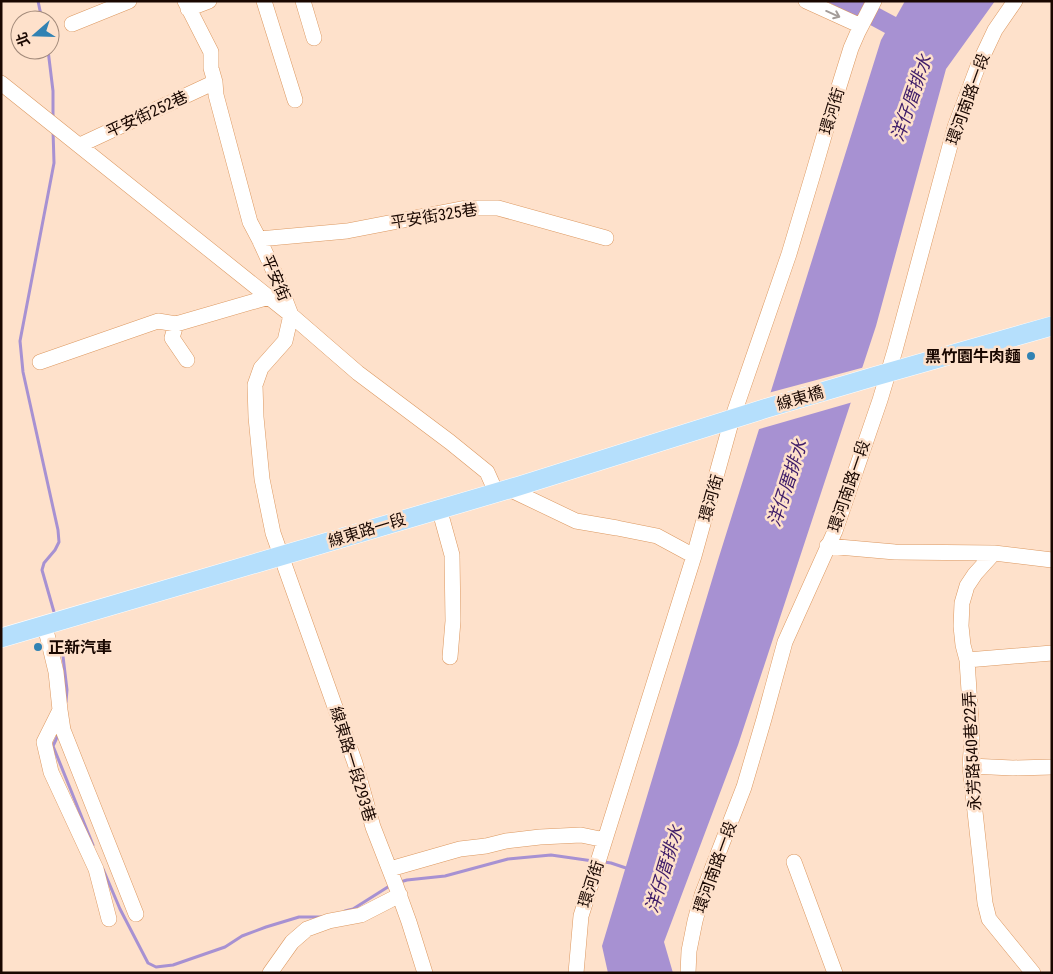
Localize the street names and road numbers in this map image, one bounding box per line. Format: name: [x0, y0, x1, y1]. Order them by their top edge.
street label: 環河南路一段: [943, 51, 993, 147]
street label: 環河街: [816, 85, 848, 137]
street label: 平安街252巷: [103, 87, 191, 141]
street label: 平安街325巷: [389, 200, 479, 232]
street label: 平安街: [258, 252, 294, 304]
street label: 線東橋: [774, 382, 826, 414]
street label: 環河南路一段: [824, 438, 874, 534]
street label: 環河街: [695, 472, 727, 524]
street label: 線東路一段: [326, 509, 408, 551]
street label: 永芳路540巷22弄: [959, 691, 985, 811]
street label: 線東路一段293巷: [326, 704, 380, 824]
street label: 環河南路一段: [690, 819, 740, 915]
street label: 環河街: [575, 858, 607, 910]

